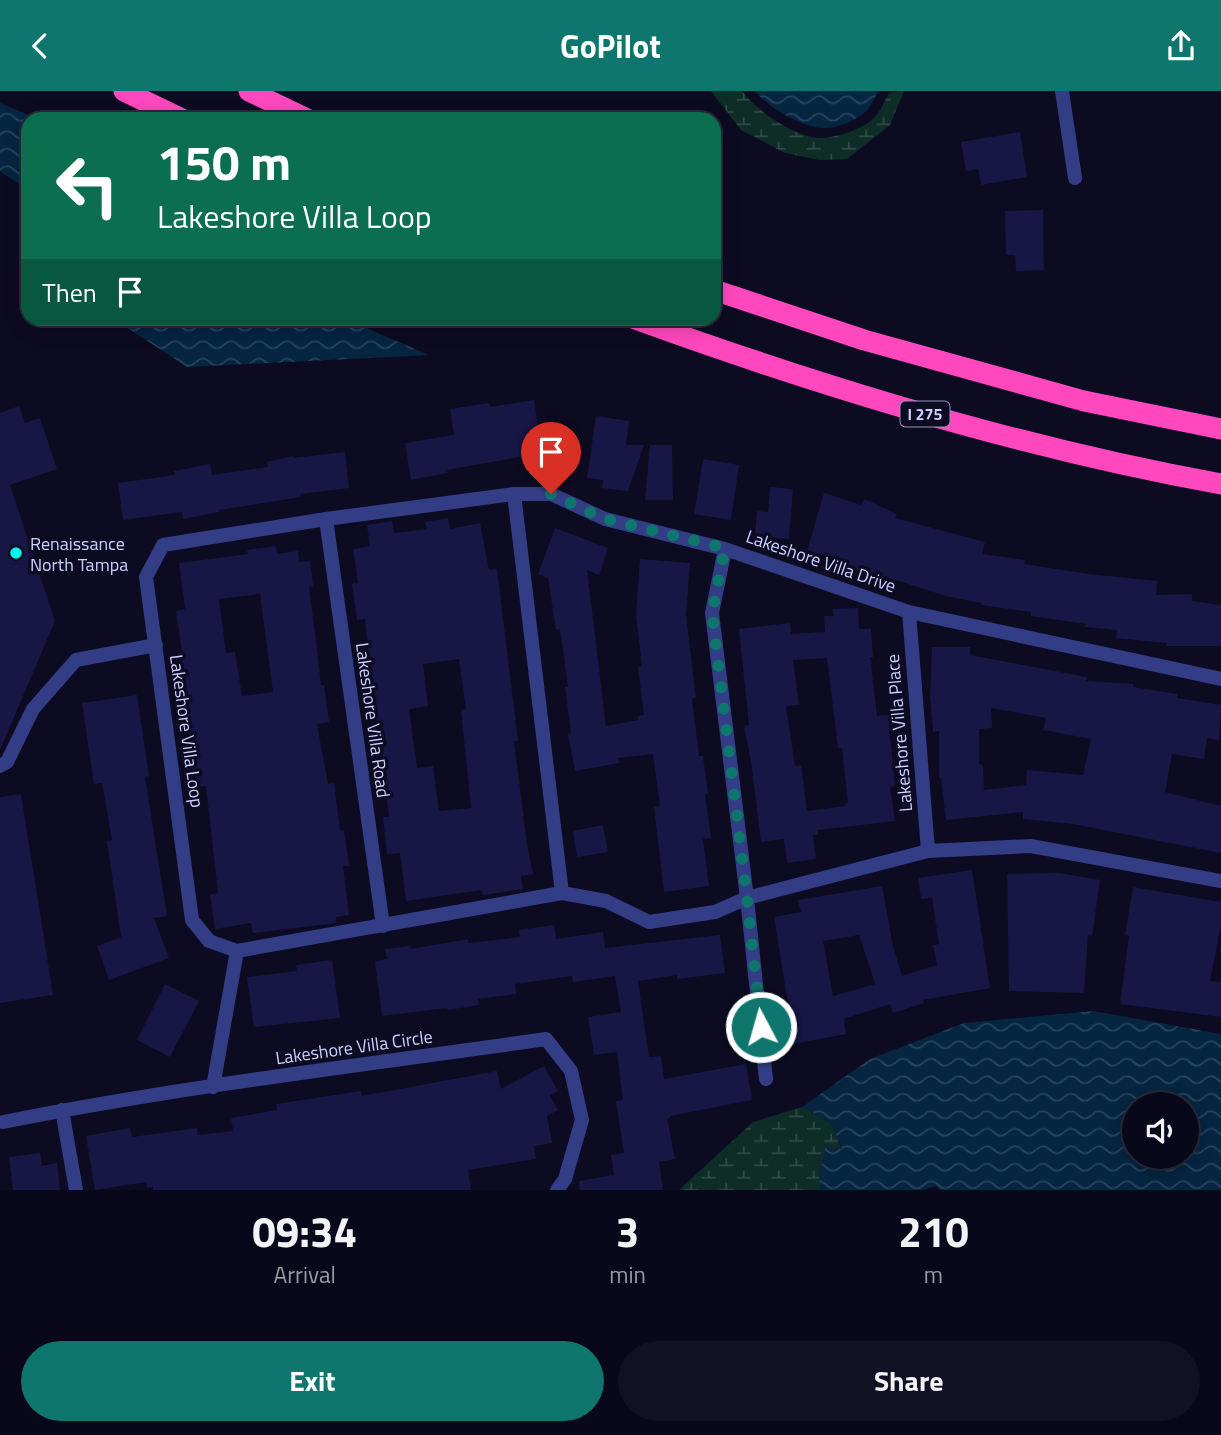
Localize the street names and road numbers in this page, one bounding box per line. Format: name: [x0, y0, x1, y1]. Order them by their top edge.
road number: I 275: [900, 401, 950, 427]
street label: Lakeshore Villa Drive: [742, 523, 900, 599]
street label: Lakeshore Villa Road: [349, 641, 397, 799]
street label: Lakeshore Villa Loop: [163, 653, 211, 809]
street label: Lakeshore Villa Place: [879, 653, 919, 813]
street label: Lakeshore Villa Circle: [274, 1023, 434, 1071]

